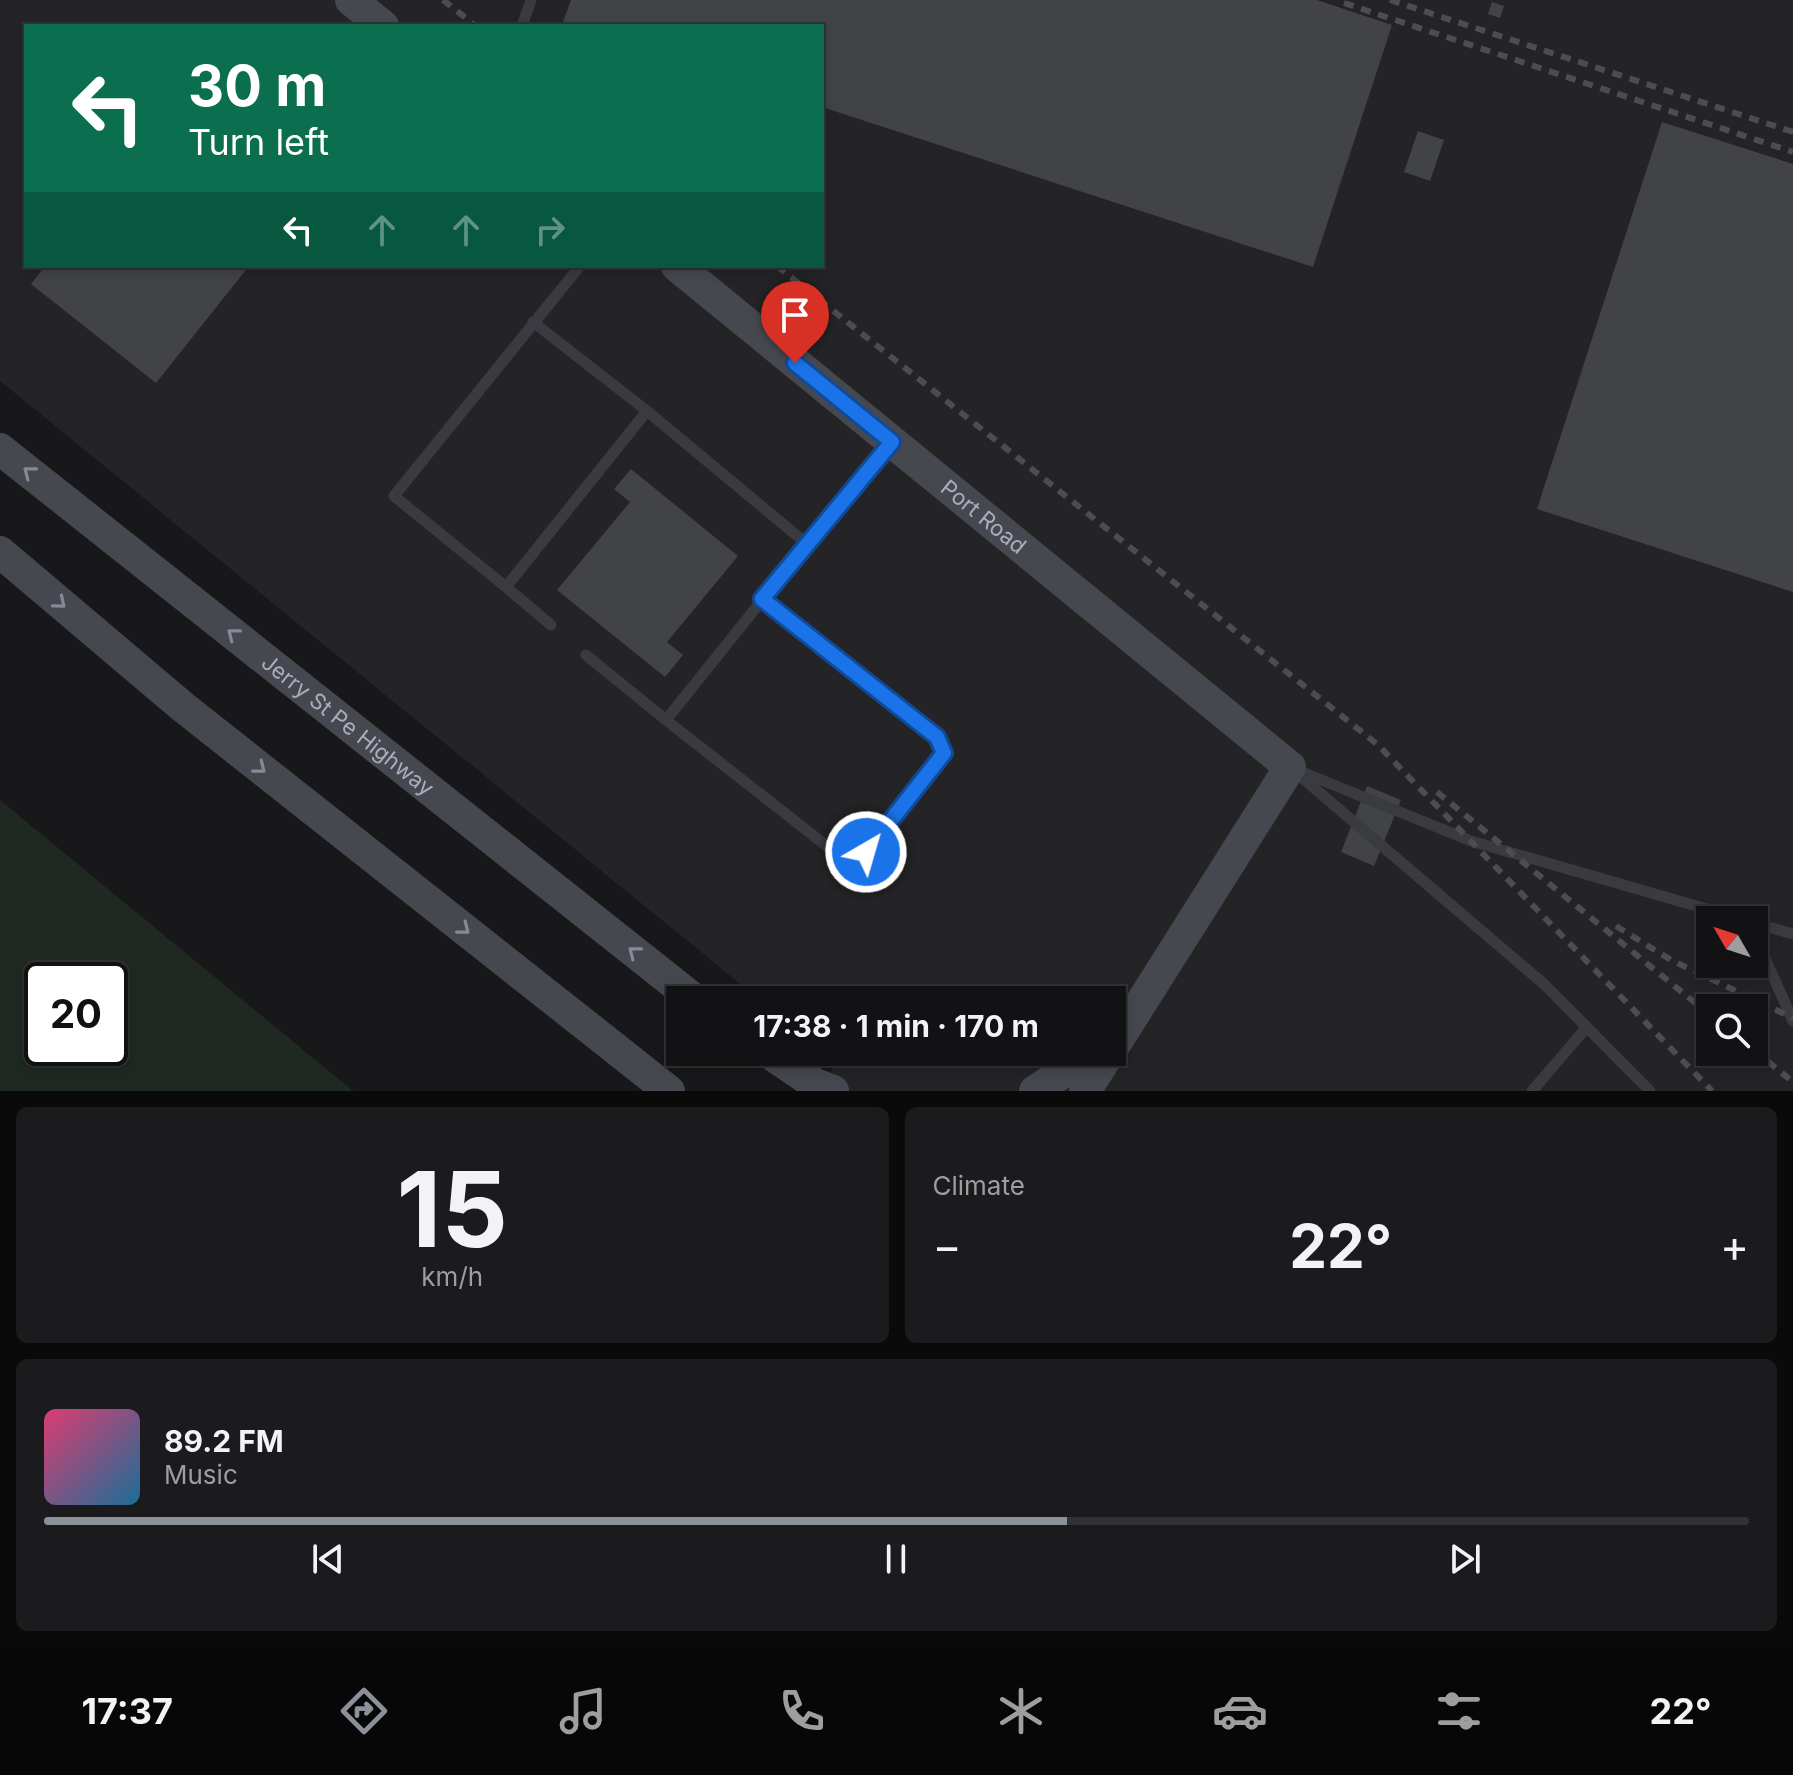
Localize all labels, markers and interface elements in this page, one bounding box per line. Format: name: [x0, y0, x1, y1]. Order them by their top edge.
text: 30 m: [188, 52, 326, 120]
icon: left: [56, 56, 160, 160]
text: Turn left: [188, 120, 329, 164]
icon: left: [276, 208, 320, 252]
icon: ahead: [360, 208, 404, 252]
icon: ahead: [444, 208, 488, 252]
icon: right: [528, 208, 572, 252]
pin: [761, 281, 829, 363]
icon: arrive: [773, 293, 817, 337]
one-way arrow: [24, 467, 38, 482]
street label: Port Road: [936, 474, 1031, 559]
one-way arrow: [50, 593, 65, 608]
one-way arrow: [227, 629, 242, 643]
street label: Jerry St Pe Highway: [257, 649, 439, 801]
one-way arrow: [251, 758, 265, 773]
position arrow: [824, 810, 908, 894]
north arrow: [1696, 906, 1768, 978]
map controls: [1696, 906, 1768, 1066]
one-way arrow: [455, 920, 470, 934]
one-way arrow: [628, 947, 643, 961]
speed limit sign: 20: [24, 962, 128, 1066]
button: search: [1696, 994, 1768, 1066]
text: 17:38 · 1 min · 170 m: [753, 1008, 1039, 1044]
text: 15: [397, 1146, 508, 1272]
text: Climate: [933, 1170, 1025, 1201]
text: 22°: [1289, 1210, 1392, 1282]
text: −: [933, 1219, 962, 1273]
text: +: [1720, 1219, 1749, 1273]
text: km/h: [421, 1261, 483, 1292]
text: 89.2 FM: [164, 1423, 284, 1459]
text: Music: [164, 1459, 238, 1490]
icon: previous: [306, 1537, 350, 1581]
icon: pause: [874, 1537, 918, 1581]
icon: next: [1443, 1537, 1487, 1581]
icon: directions: [336, 1683, 392, 1739]
icon: music: [555, 1683, 611, 1739]
icon: phone: [774, 1683, 830, 1739]
icon: climate: [993, 1683, 1049, 1739]
icon: car: [1212, 1683, 1268, 1739]
icon: filters: [1431, 1683, 1487, 1739]
text: 17:37: [81, 1689, 173, 1733]
text: 22°: [1650, 1689, 1712, 1733]

